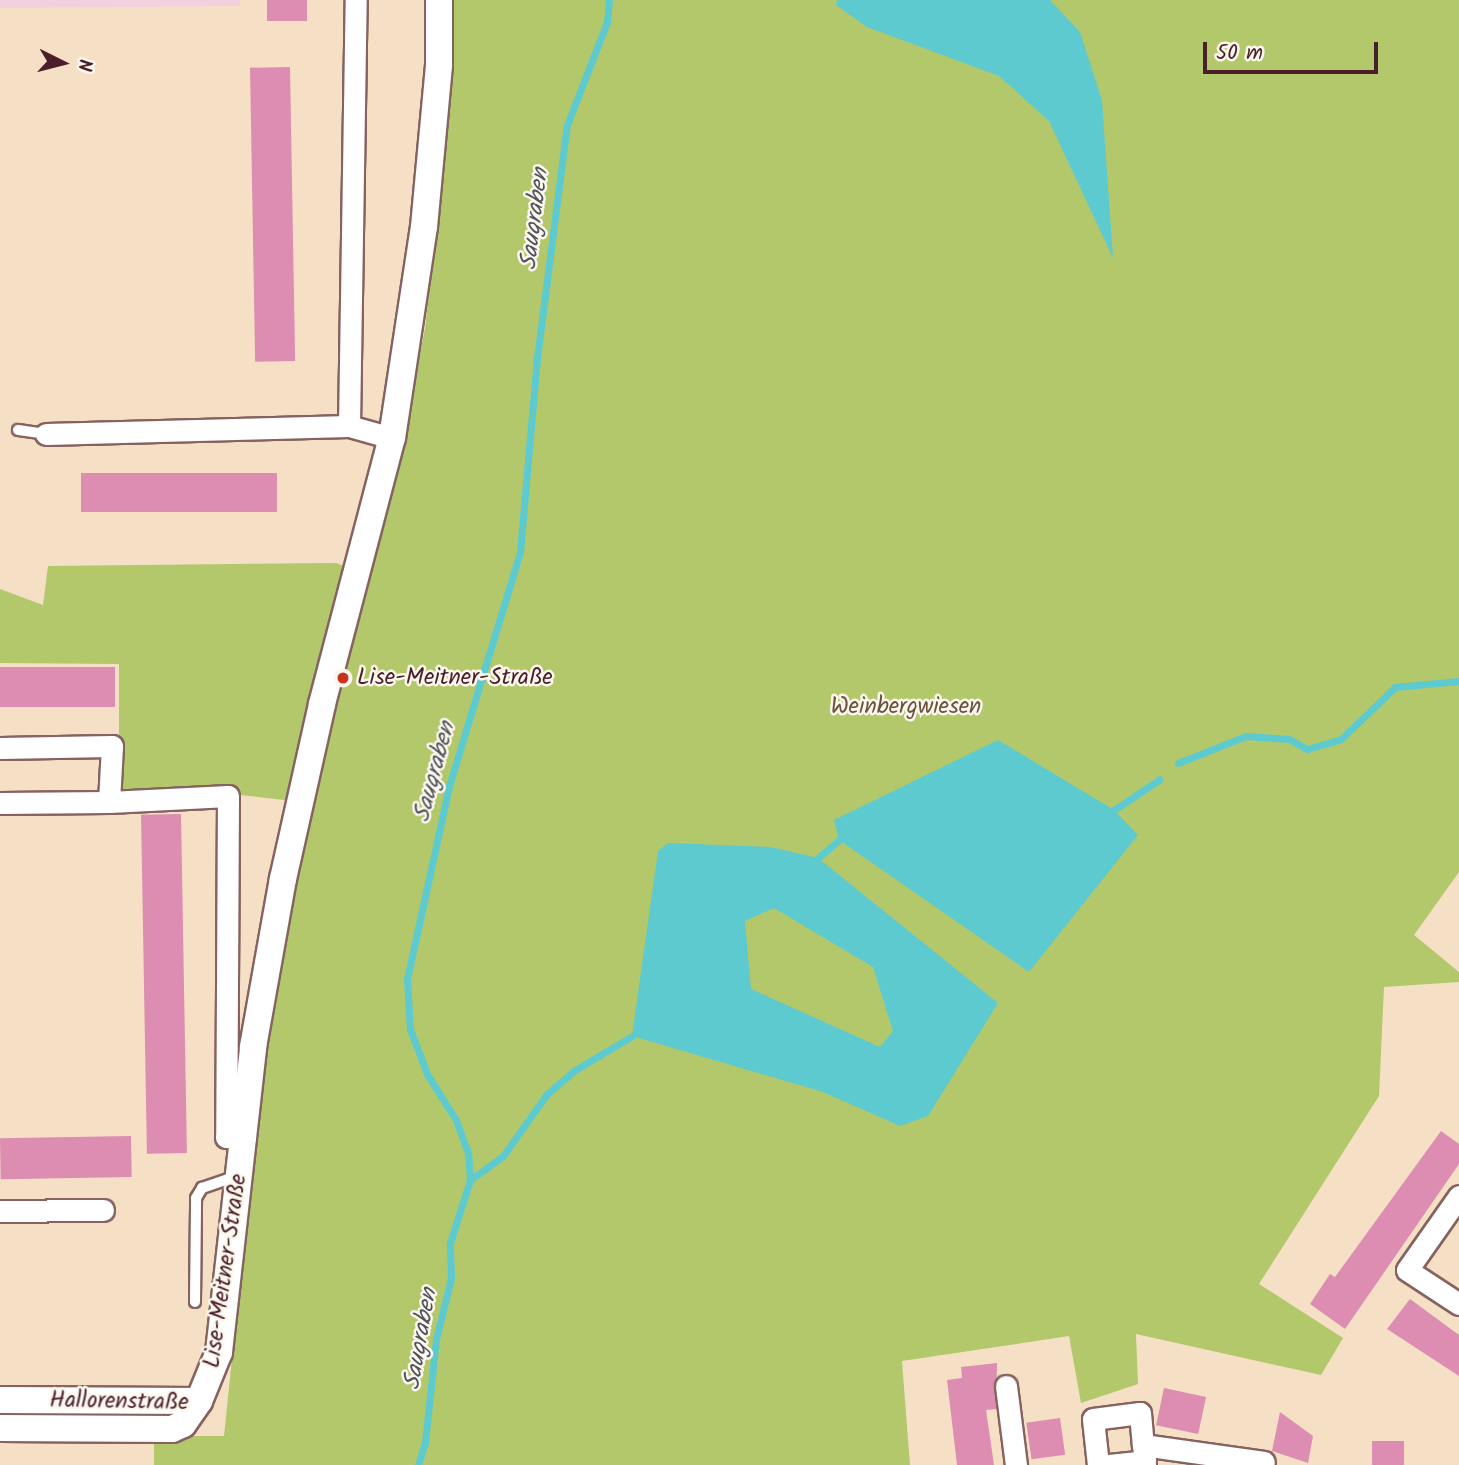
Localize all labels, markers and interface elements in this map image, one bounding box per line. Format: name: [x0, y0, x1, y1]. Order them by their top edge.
north arrow: [28, 28, 98, 98]
scale bar: [1207, 28, 1382, 72]
text: 50 m: [1216, 37, 1263, 70]
text: N: [68, 58, 99, 73]
water label: Saugraben: [514, 166, 556, 272]
place label: Lise-Meitner-Straße: [357, 664, 553, 692]
marker: Lise-Meitner-Straße: [335, 670, 351, 686]
park label: Weinbergwiesen: [831, 693, 981, 721]
water label: Saugraben: [408, 719, 462, 825]
street label: Lise-Meitner-Straße: [199, 1172, 253, 1370]
water label: Saugraben: [398, 1286, 444, 1392]
street label: Hallorenstraße: [49, 1387, 189, 1417]

